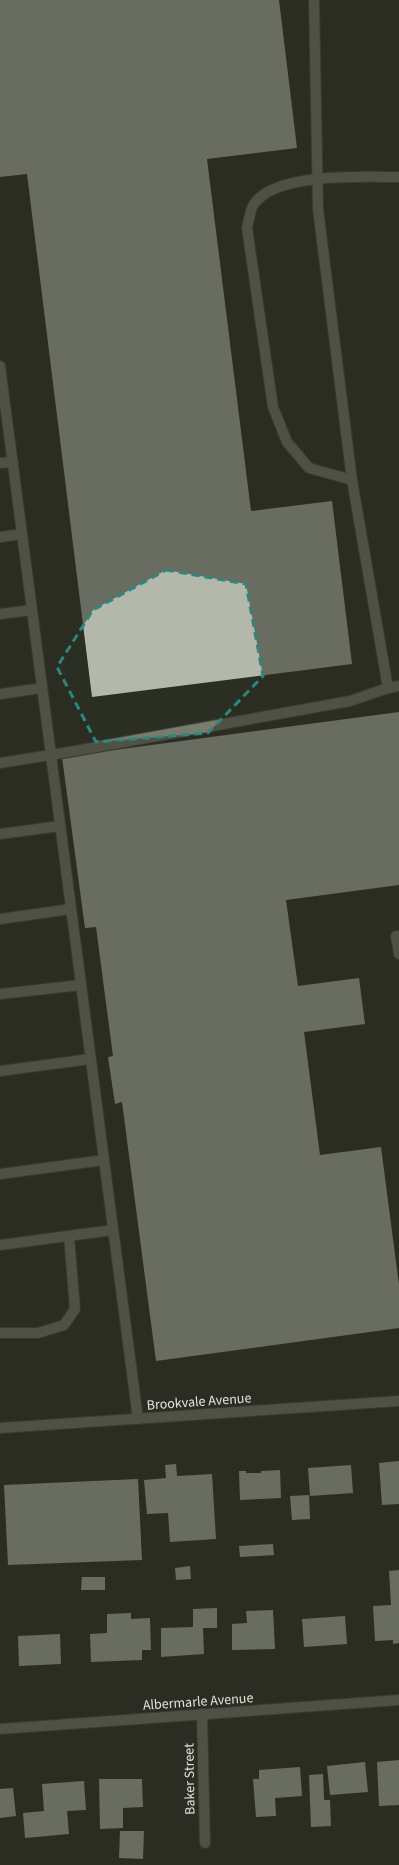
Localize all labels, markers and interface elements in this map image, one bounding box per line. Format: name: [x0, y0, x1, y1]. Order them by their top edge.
street label: Brookvale Avenue: [146, 1388, 252, 1416]
street label: Albermarle Avenue: [142, 1688, 254, 1716]
street label: Baker Street: [179, 1743, 201, 1815]

